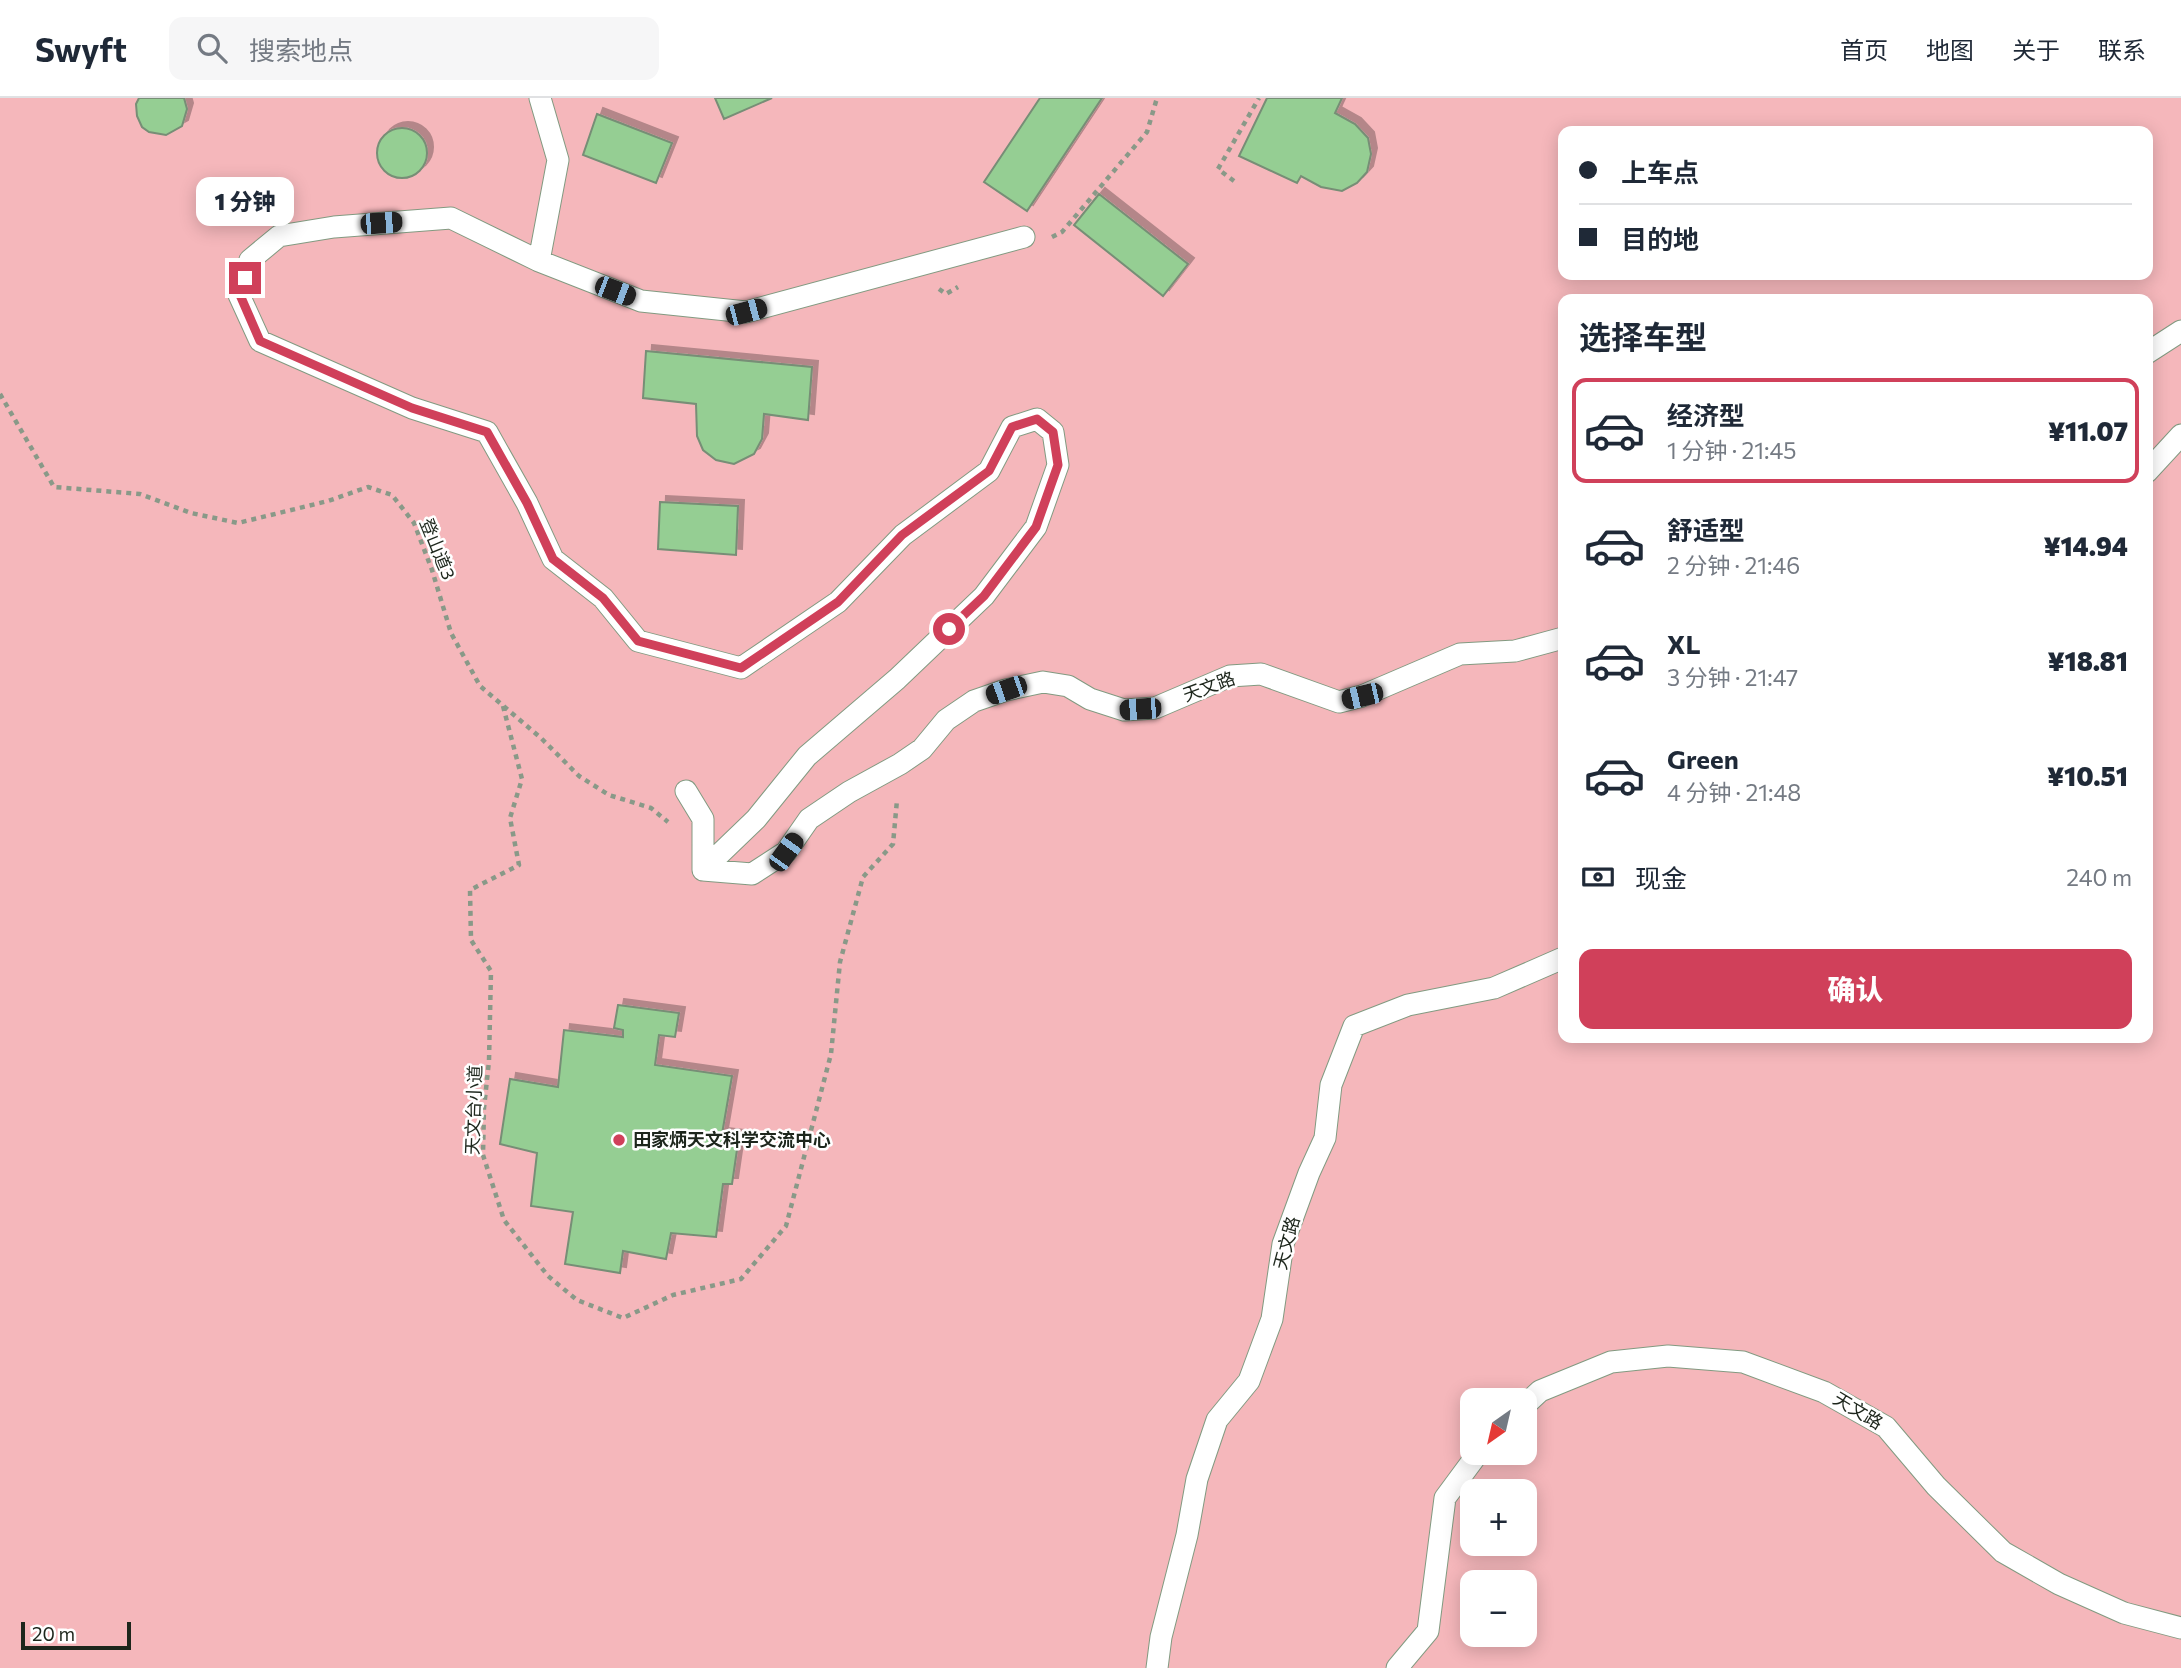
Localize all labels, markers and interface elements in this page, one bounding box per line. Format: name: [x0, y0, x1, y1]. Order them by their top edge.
search box: [169, 17, 659, 80]
text: Swyft: [35, 28, 127, 69]
icon: search: [193, 29, 231, 67]
text: 搜索地点: [249, 34, 353, 65]
text: 首页: [1840, 35, 1888, 64]
text: 地图: [1926, 35, 1974, 64]
text: 关于: [2012, 35, 2060, 64]
text: 联系: [2098, 35, 2146, 64]
text: 上车点: [1621, 156, 1699, 187]
callout: 1 分钟: [196, 176, 294, 226]
text: 1 分钟: [214, 187, 276, 215]
car: [360, 211, 403, 235]
text: 目的地: [1621, 223, 1699, 254]
route end: [229, 262, 261, 294]
car: [592, 274, 639, 308]
car: [723, 296, 770, 328]
text: 选择车型: [1579, 316, 1707, 356]
icon: car: [1583, 399, 1646, 462]
text: 经济型: [1667, 399, 1745, 430]
text: ¥11.07: [2048, 415, 2128, 446]
text: 1 分钟 · 21:45: [1667, 436, 1797, 464]
icon: car: [1583, 514, 1646, 577]
text: 舒适型: [1667, 514, 1745, 545]
street label: 登山道3: [416, 515, 460, 583]
text: ¥14.94: [2043, 530, 2128, 561]
text: 2 分钟 · 21:46: [1667, 551, 1800, 579]
route start: [933, 613, 965, 645]
text: XL: [1667, 628, 1701, 659]
icon: car: [1583, 629, 1646, 692]
text: ¥18.81: [2048, 645, 2128, 676]
text: 3 分钟 · 21:47: [1667, 663, 1798, 691]
street label: 天文路: [1180, 666, 1238, 706]
car: [983, 673, 1030, 707]
car: [1340, 681, 1385, 711]
car: [1119, 697, 1162, 721]
text: Green: [1667, 743, 1739, 774]
icon: car: [1583, 744, 1646, 807]
text: ¥10.51: [2047, 760, 2128, 791]
text: 4 分钟 · 21:48: [1667, 778, 1801, 806]
car: [766, 829, 807, 875]
icon: cash: [1579, 858, 1617, 896]
text: 现金: [1635, 862, 1687, 893]
text: 240 m: [2066, 863, 2132, 891]
button: 确认: [1579, 949, 2132, 1029]
street label: 天文台小道: [460, 1065, 486, 1155]
place label: 田家炳天文科学交流中心: [633, 1128, 831, 1150]
marker: 田家炳天文科学交流中心: [611, 1132, 627, 1148]
street label: 天文路: [1268, 1214, 1304, 1272]
street label: 天文路: [1830, 1387, 1887, 1433]
north arrow: [1460, 1388, 1536, 1465]
map controls: [1460, 1388, 1537, 1647]
button: +: [1460, 1479, 1537, 1556]
button: −: [1460, 1570, 1537, 1647]
scale bar: [21, 1619, 131, 1651]
text: 20 m: [32, 1622, 75, 1645]

